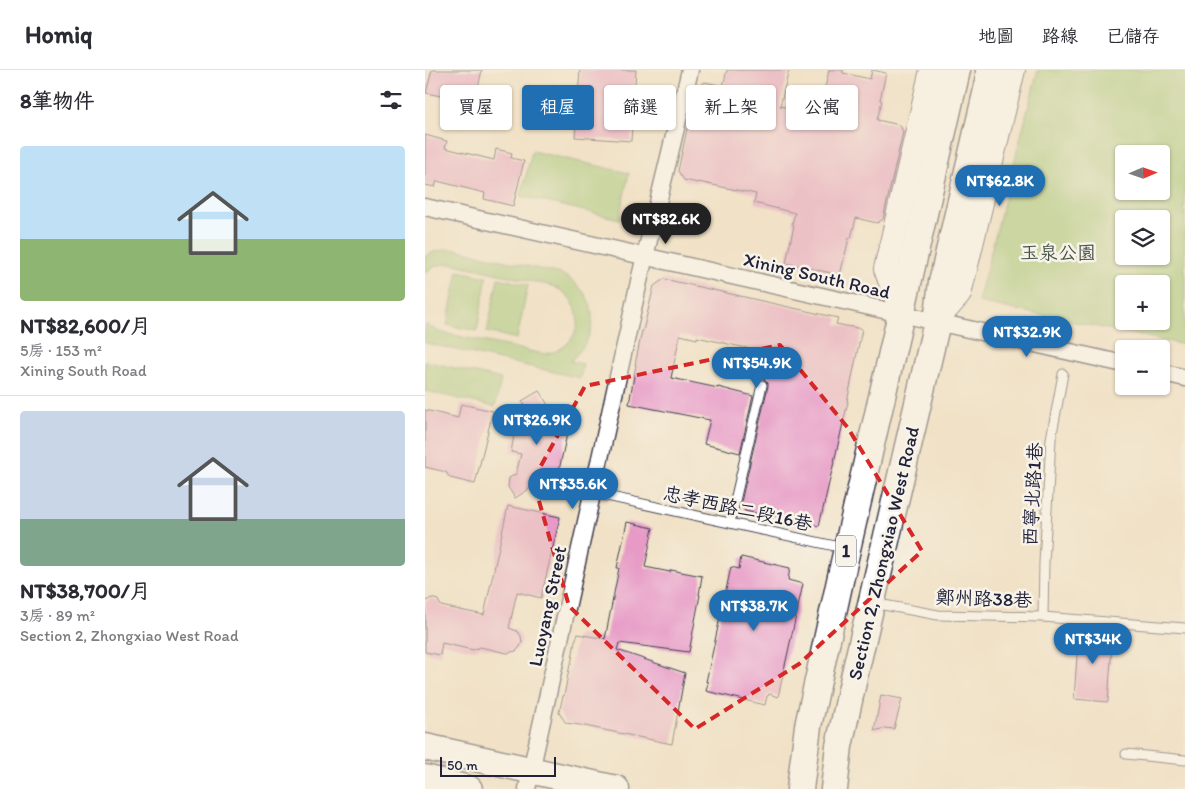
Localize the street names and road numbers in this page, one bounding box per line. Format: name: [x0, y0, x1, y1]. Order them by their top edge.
street label: Xining South Road: [741, 247, 893, 304]
street label: Section 2, Zhongxiao West Road: [843, 423, 924, 682]
street label: 西寧北路1巷: [1018, 442, 1047, 546]
street label: 忠孝西路二段16巷: [661, 481, 815, 536]
road number: 1: [836, 536, 856, 566]
street label: Luoyang Street: [523, 544, 571, 669]
street label: 鄭州路38巷: [935, 585, 1033, 612]

